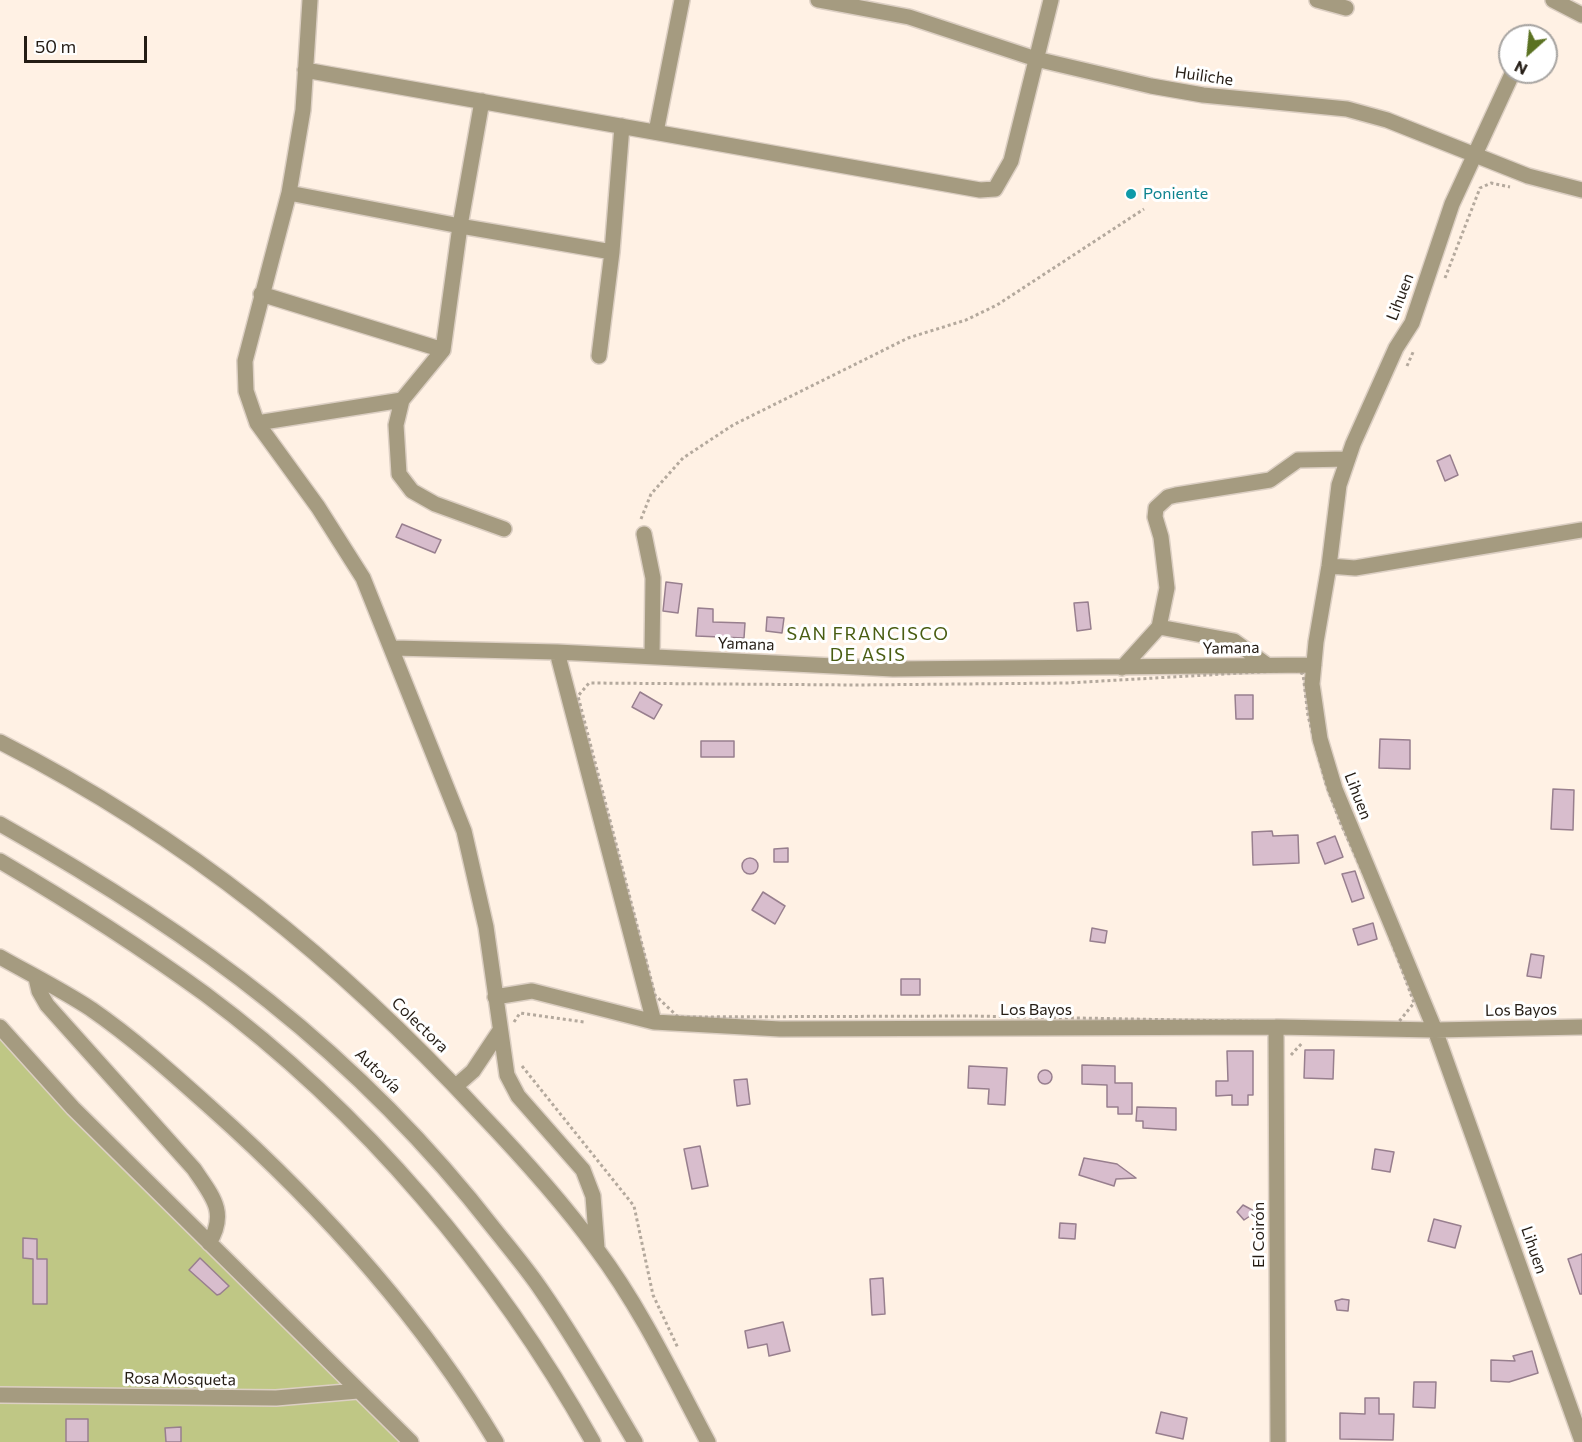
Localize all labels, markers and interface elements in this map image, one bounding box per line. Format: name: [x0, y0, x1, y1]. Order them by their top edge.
scale bar: [27, 24, 150, 62]
north arrow: [1498, 24, 1558, 84]
text: 50 m: [35, 35, 76, 57]
text: N: [1511, 58, 1530, 80]
street label: Huiliche: [1174, 62, 1234, 90]
place label: Poniente: [1143, 184, 1208, 204]
marker: Poniente: [1124, 187, 1138, 201]
street label: Lihuen: [1382, 271, 1418, 323]
district label: SAN FRANCISCO DE ASIS: [787, 623, 949, 666]
street label: Yamana: [717, 633, 775, 655]
street label: Yamana: [1202, 638, 1260, 658]
street label: Lihuen: [1340, 770, 1376, 822]
street label: Colectora: [388, 993, 452, 1057]
street label: Los Bayos: [1000, 1000, 1072, 1020]
street label: Los Bayos: [1485, 1000, 1557, 1020]
street label: Autovía: [351, 1045, 405, 1097]
street label: El Coirón: [1249, 1202, 1269, 1268]
street label: Lihuen: [1517, 1224, 1551, 1276]
street label: Rosa Mosqueta: [124, 1368, 236, 1390]

